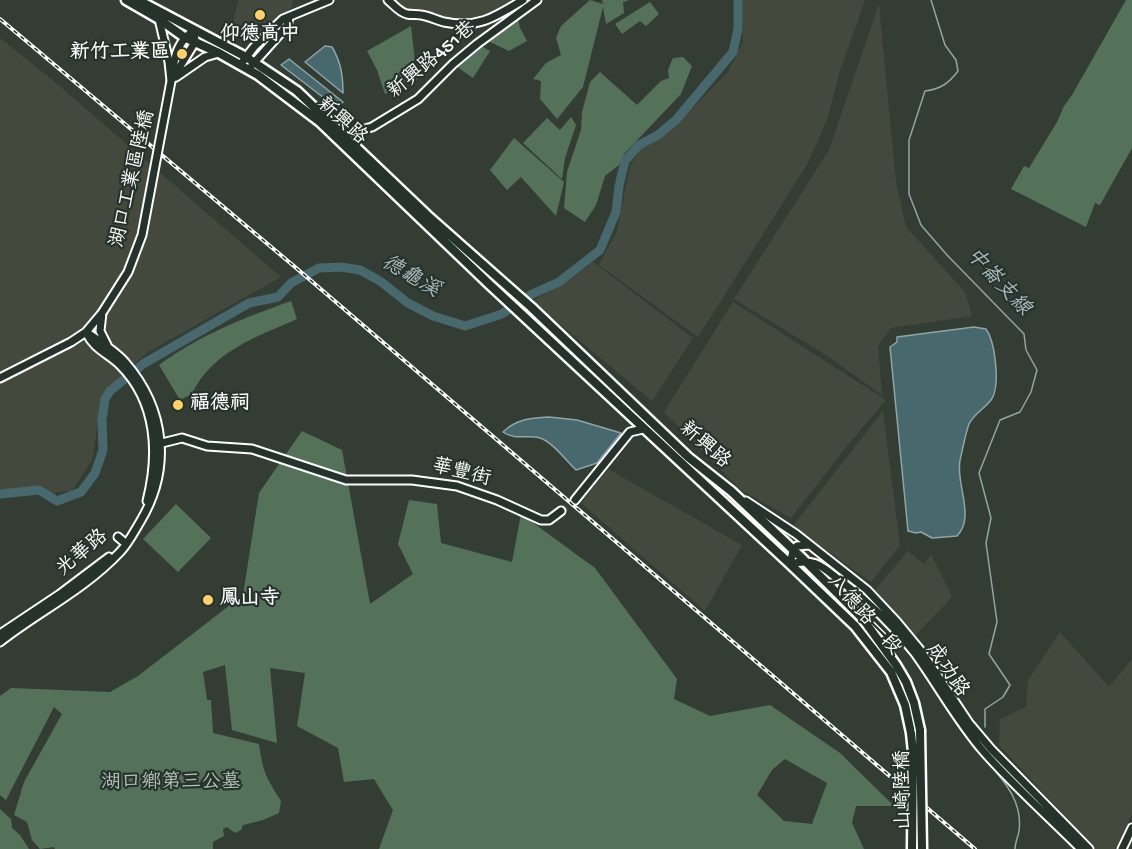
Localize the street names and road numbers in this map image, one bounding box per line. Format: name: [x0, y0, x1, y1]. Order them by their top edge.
street label: 新興路451巷: [384, 17, 482, 105]
street label: 新興路: [311, 93, 371, 151]
street label: 湖口工業區陸橋: [107, 108, 161, 250]
street label: 新興路: [673, 417, 735, 475]
street label: 華豐街: [429, 455, 493, 493]
street label: 光華路: [52, 526, 114, 582]
street label: 八德路一段: [821, 571, 905, 661]
street label: 成功路: [919, 639, 973, 703]
street label: 山崎陸橋: [892, 750, 918, 830]

